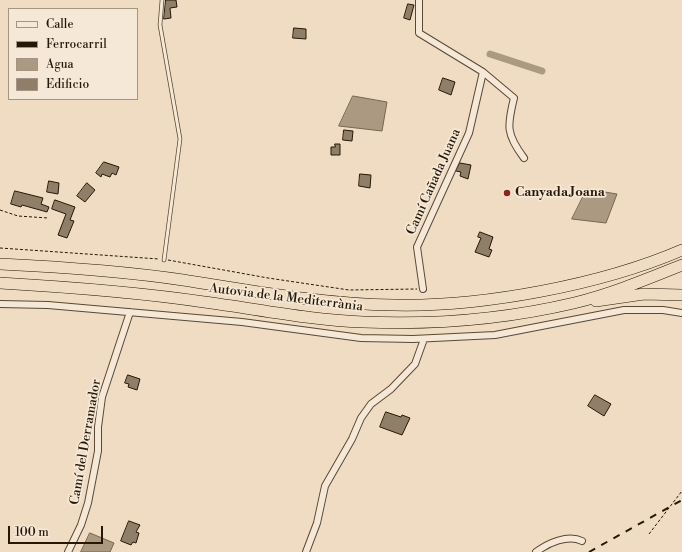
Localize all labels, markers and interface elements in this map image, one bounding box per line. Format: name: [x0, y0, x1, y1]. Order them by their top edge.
legend: [8, 8, 138, 100]
text: Calle: [46, 17, 73, 32]
text: Ferrocarril: [46, 37, 107, 52]
text: Agua: [46, 57, 74, 72]
text: Edificio: [46, 77, 89, 92]
street label: Camí Cañada Juana: [404, 127, 464, 237]
place label: Canyada Joana: [515, 185, 605, 201]
marker: Canyada Joana: [502, 188, 512, 198]
street label: Autovia de la Mediterrània: [208, 281, 364, 315]
street label: Camí del Derramador: [67, 378, 105, 506]
scale bar: [10, 518, 105, 544]
text: 100 m: [15, 525, 49, 540]

